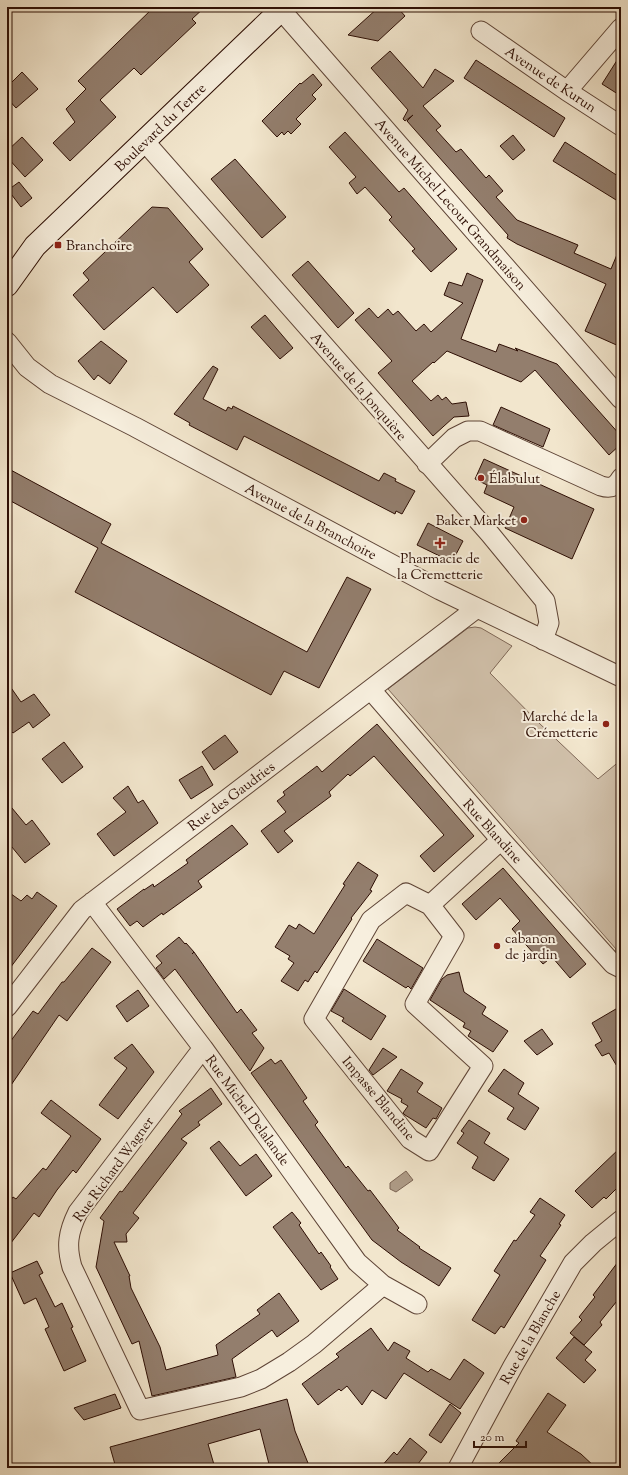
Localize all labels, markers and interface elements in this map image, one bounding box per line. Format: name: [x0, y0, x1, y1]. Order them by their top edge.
street label: Avenue de Kurun: [500, 43, 600, 119]
street label: Boulevard du Tertre: [111, 80, 212, 177]
street label: Avenue Michel Lecour Grandmaison: [369, 115, 530, 296]
place label: Branchoire: [66, 237, 132, 257]
marker: Branchoire: [53, 240, 63, 250]
street label: Avenue de la Jonquière: [305, 329, 410, 446]
place label: Élabulut: [489, 470, 540, 490]
marker: Élabulut: [476, 473, 486, 483]
street label: Avenue de la Branchoire: [241, 479, 380, 566]
place label: Baker Market: [436, 512, 516, 532]
marker: Baker Market: [519, 515, 529, 525]
marker: Pharmacie de la Cremetterie: [435, 538, 445, 548]
place label: Pharmacie de la Cremetterie: [397, 550, 483, 586]
place label: Marché de la Crémetterie: [522, 708, 599, 744]
marker: Marché de la Crémetterie: [601, 719, 611, 729]
street label: Rue des Gaudries: [184, 758, 280, 837]
street label: Rue Blandine: [457, 796, 526, 869]
place label: cabanon de jardin: [505, 930, 558, 966]
marker: cabanon de jardin: [492, 941, 502, 951]
street label: Rue Michel Delalande: [199, 1052, 293, 1171]
street label: Impasse Blandine: [336, 1053, 419, 1146]
street label: Rue Richard Wagner: [70, 1113, 160, 1227]
street label: Rue de la Blanche: [497, 1287, 567, 1389]
scale bar: [474, 1423, 526, 1449]
text: 20 m: [480, 1429, 505, 1447]

